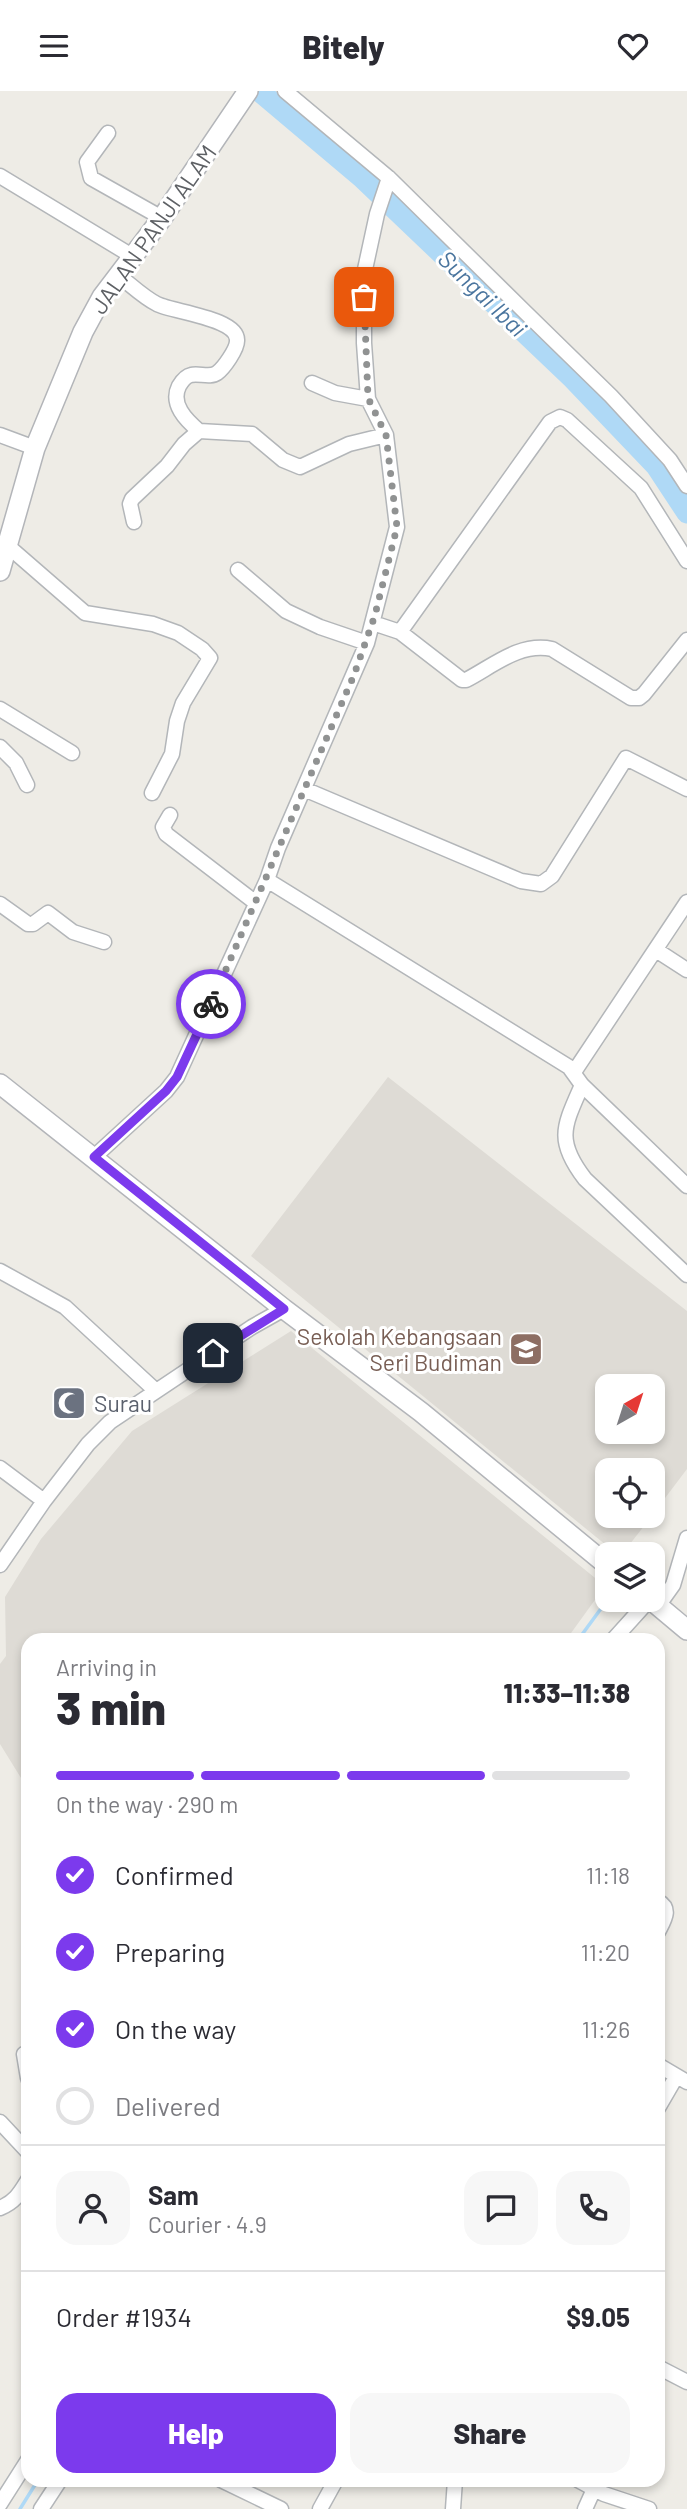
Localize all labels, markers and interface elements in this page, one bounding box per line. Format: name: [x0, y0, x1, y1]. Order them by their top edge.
icon: menu: [35, 27, 73, 65]
text: Bitely: [302, 27, 385, 65]
icon: heart: [614, 27, 652, 65]
street label: JALAN PANJI ALAM: [84, 139, 222, 319]
water label: Sungai Ibai: [433, 244, 533, 342]
pin: [334, 267, 394, 327]
icon: bag: [345, 278, 383, 316]
courier: [176, 969, 246, 1039]
icon: bike: [192, 985, 230, 1023]
place label: Sekolah Kebangsaan Seri Budiman: [297, 1322, 502, 1376]
pin: [183, 1323, 243, 1383]
school or university icon: Sekolah Kebangsaan Seri Budiman: [507, 1330, 545, 1368]
icon: home: [194, 1334, 232, 1372]
north arrow: [595, 1374, 665, 1444]
map controls: [595, 1374, 665, 1612]
mosque icon: Surau: [50, 1384, 88, 1422]
place label: Surau: [94, 1389, 152, 1417]
button: locate: [595, 1458, 665, 1528]
button: layers: [595, 1542, 665, 1612]
text: Arriving in: [56, 1653, 157, 1681]
text: 11:33–11:38: [504, 1677, 630, 1708]
text: 3 min: [56, 1679, 166, 1734]
text: On the way · 290 m: [56, 1790, 238, 1818]
icon: check: [56, 1856, 94, 1894]
text: Confirmed: [115, 1859, 234, 1890]
text: 11:18: [586, 1861, 630, 1889]
icon: check: [56, 1933, 94, 1971]
text: Preparing: [115, 1936, 225, 1967]
text: 11:20: [581, 1938, 630, 1966]
icon: check: [56, 2010, 94, 2048]
text: On the way: [115, 2013, 236, 2044]
text: 11:26: [582, 2015, 630, 2043]
text: Delivered: [115, 2090, 221, 2121]
button: person: [56, 2171, 130, 2245]
button: chat: [464, 2171, 538, 2245]
button: phone: [556, 2171, 630, 2245]
text: Sam: [148, 2179, 199, 2210]
text: Courier · 4.9: [148, 2210, 267, 2238]
text: Order #1934: [56, 2301, 192, 2332]
text: $9.05: [566, 2301, 630, 2332]
button: Help: [56, 2393, 336, 2473]
button: Share: [350, 2393, 630, 2473]

